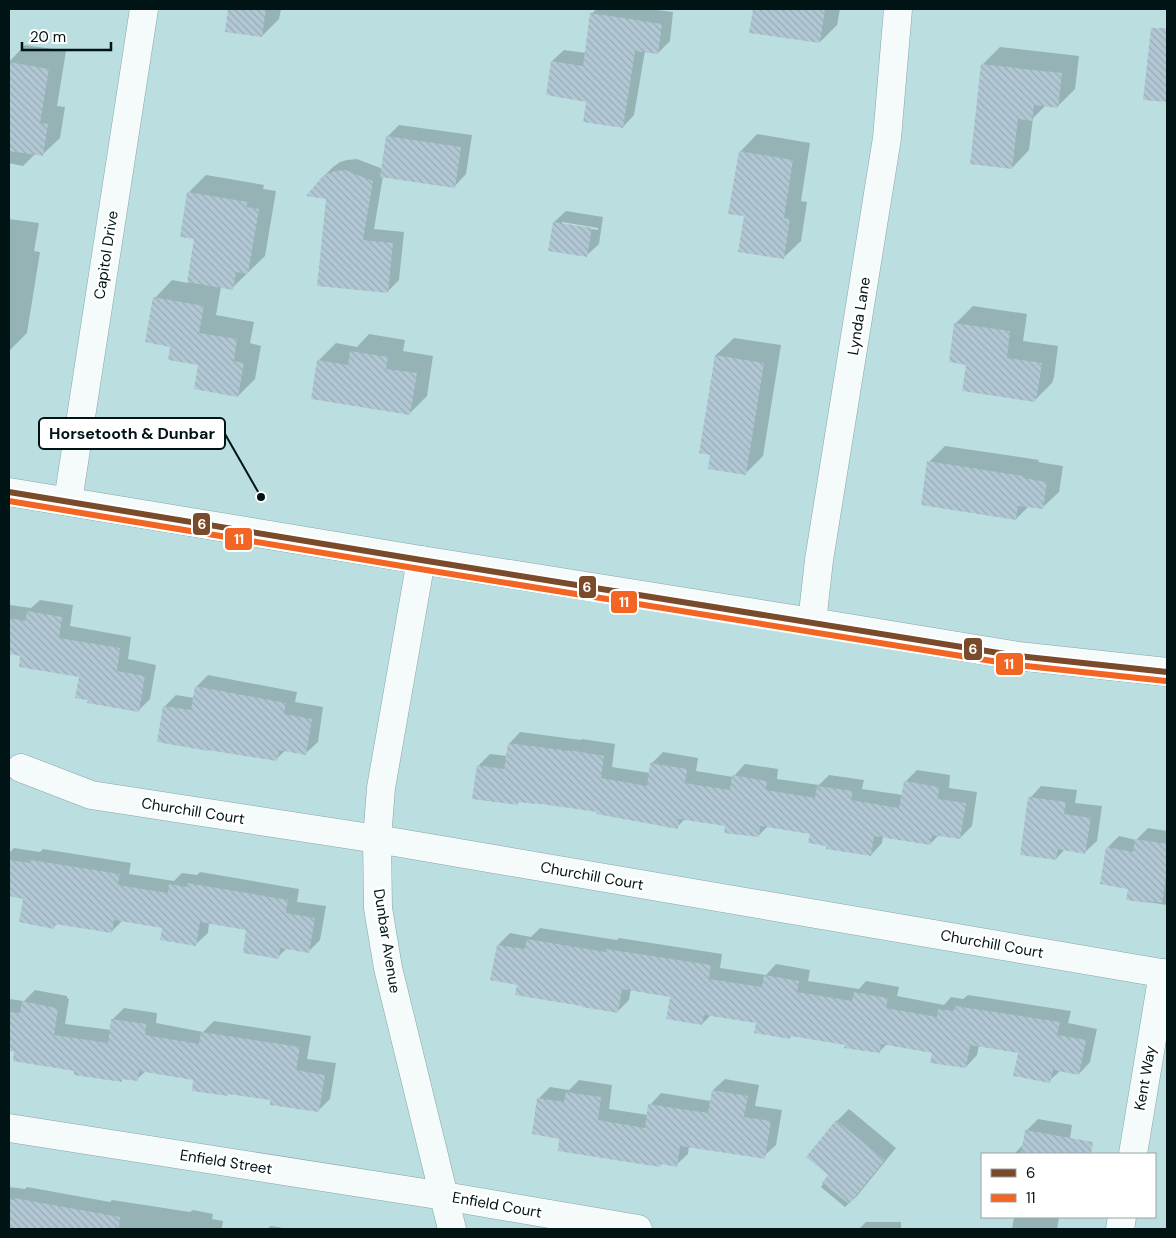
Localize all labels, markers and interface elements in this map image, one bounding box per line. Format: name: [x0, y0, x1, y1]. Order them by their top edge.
scale bar: [22, 20, 111, 52]
text: 20 m: [30, 27, 66, 47]
street label: Capitol Drive: [89, 209, 123, 301]
street label: Lynda Lane: [843, 276, 875, 356]
callout: Horsetooth & Dunbar: [39, 418, 225, 449]
text: Horsetooth & Dunbar: [49, 423, 215, 444]
line badge: 6: [192, 512, 211, 536]
text: 6: [198, 515, 207, 533]
line badge: 11: [224, 527, 253, 551]
text: 11: [234, 530, 244, 548]
line badge: 6: [578, 575, 597, 599]
text: 6: [583, 578, 592, 596]
line badge: 11: [610, 590, 638, 614]
text: 11: [619, 593, 629, 611]
line badge: 6: [963, 637, 983, 661]
text: 6: [969, 640, 978, 658]
line badge: 11: [995, 652, 1024, 676]
text: 11: [1004, 655, 1014, 673]
street label: Churchill Court: [140, 793, 246, 829]
street label: Churchill Court: [539, 857, 645, 895]
street label: Dunbar Avenue: [369, 887, 405, 995]
street label: Churchill Court: [939, 925, 1045, 963]
street label: Kent Way: [1129, 1043, 1161, 1112]
street label: Enfield Street: [178, 1145, 274, 1179]
legend: [981, 1153, 1156, 1218]
text: 6: [1026, 1163, 1035, 1183]
street label: Enfield Court: [451, 1187, 543, 1223]
text: 11: [1026, 1188, 1035, 1208]

